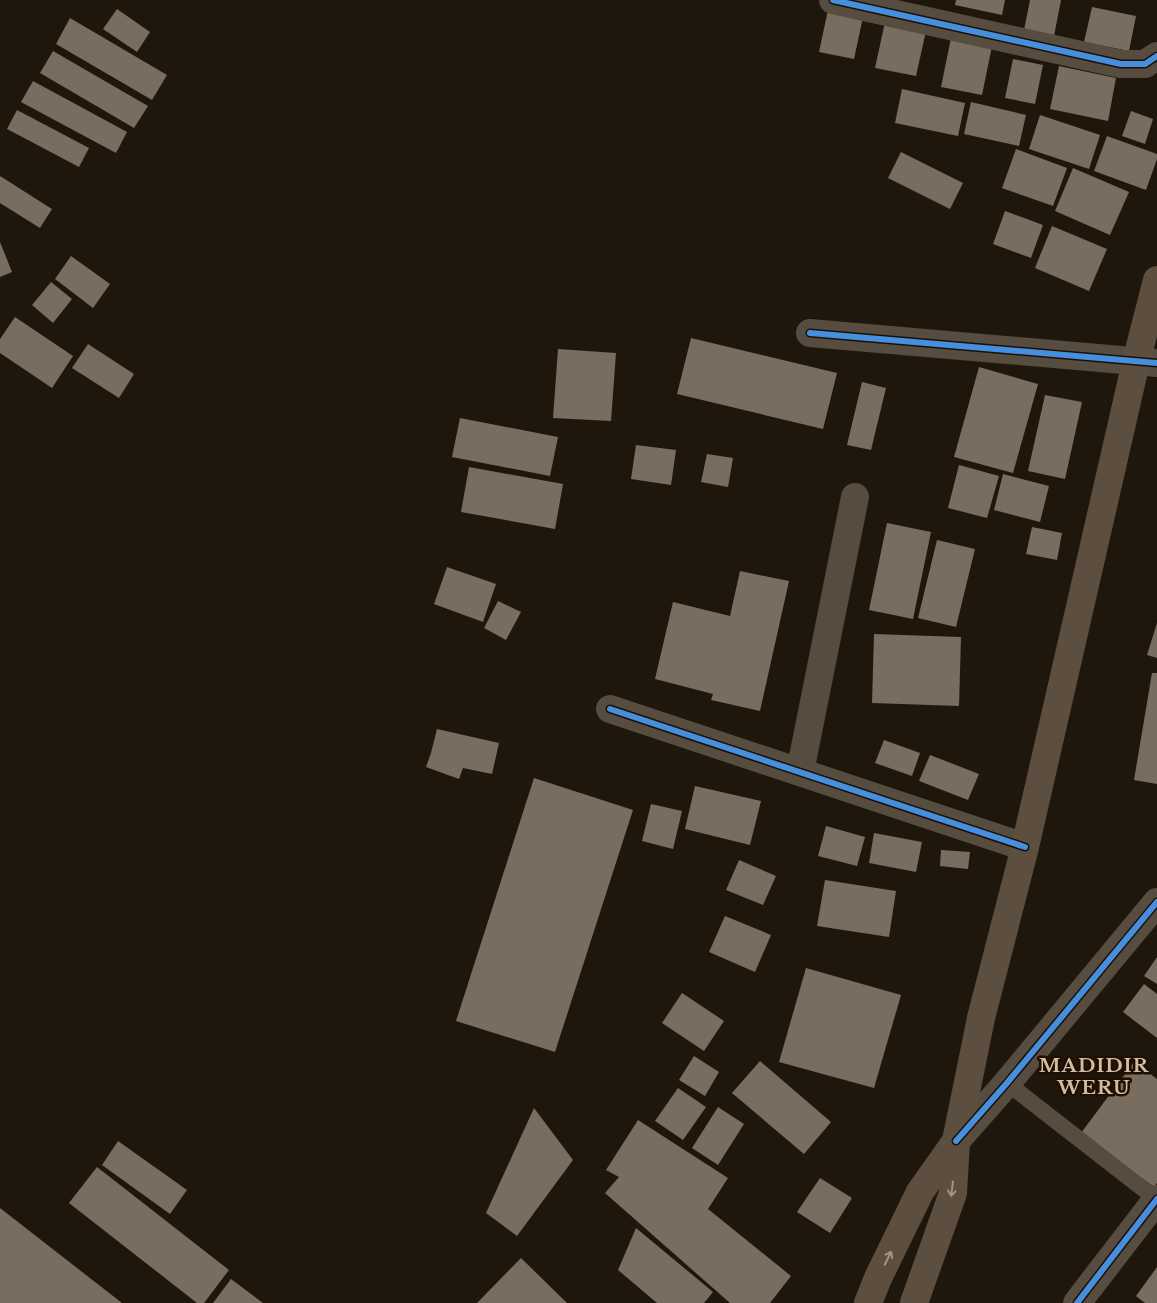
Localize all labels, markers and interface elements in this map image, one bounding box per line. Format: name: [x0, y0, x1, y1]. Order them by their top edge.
district label: MADIDIR WERU: [1039, 1054, 1150, 1099]
one-way arrow: [947, 1181, 957, 1197]
one-way arrow: [884, 1251, 893, 1266]

